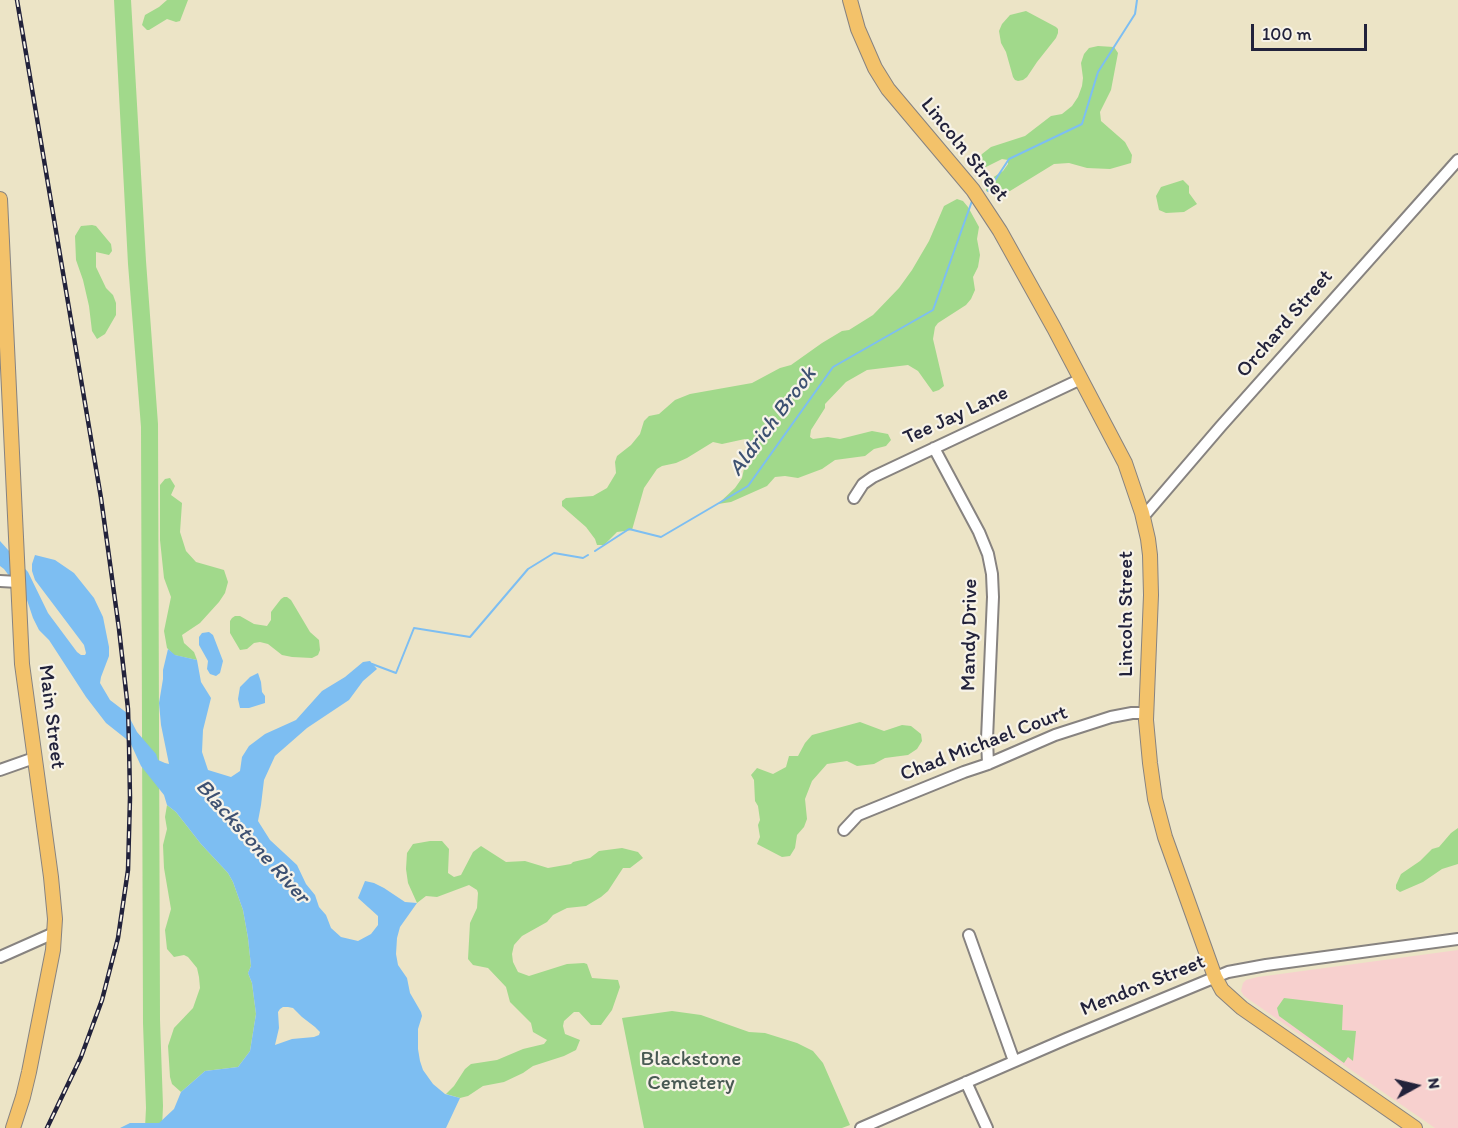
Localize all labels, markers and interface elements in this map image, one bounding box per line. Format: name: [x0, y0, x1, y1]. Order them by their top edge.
scale bar: [1254, 12, 1370, 50]
text: 100 m: [1262, 23, 1312, 45]
street label: Lincoln Street: [915, 93, 1013, 207]
street label: Orchard Street: [1231, 265, 1339, 383]
water label: Aldrich Brook: [723, 362, 823, 482]
street label: Tee Jay Lane: [899, 381, 1013, 451]
street label: Lincoln Street: [1114, 551, 1140, 677]
street label: Mandy Drive: [956, 579, 984, 691]
street label: Main Street: [32, 663, 70, 771]
street label: Chad Michael Court: [897, 700, 1071, 788]
water label: Blackstone River: [189, 774, 315, 910]
street label: Mendon Street: [1077, 950, 1209, 1022]
park label: Blackstone Cemetery: [641, 1047, 741, 1097]
north arrow: [1386, 1056, 1446, 1116]
text: N: [1424, 1077, 1444, 1090]

